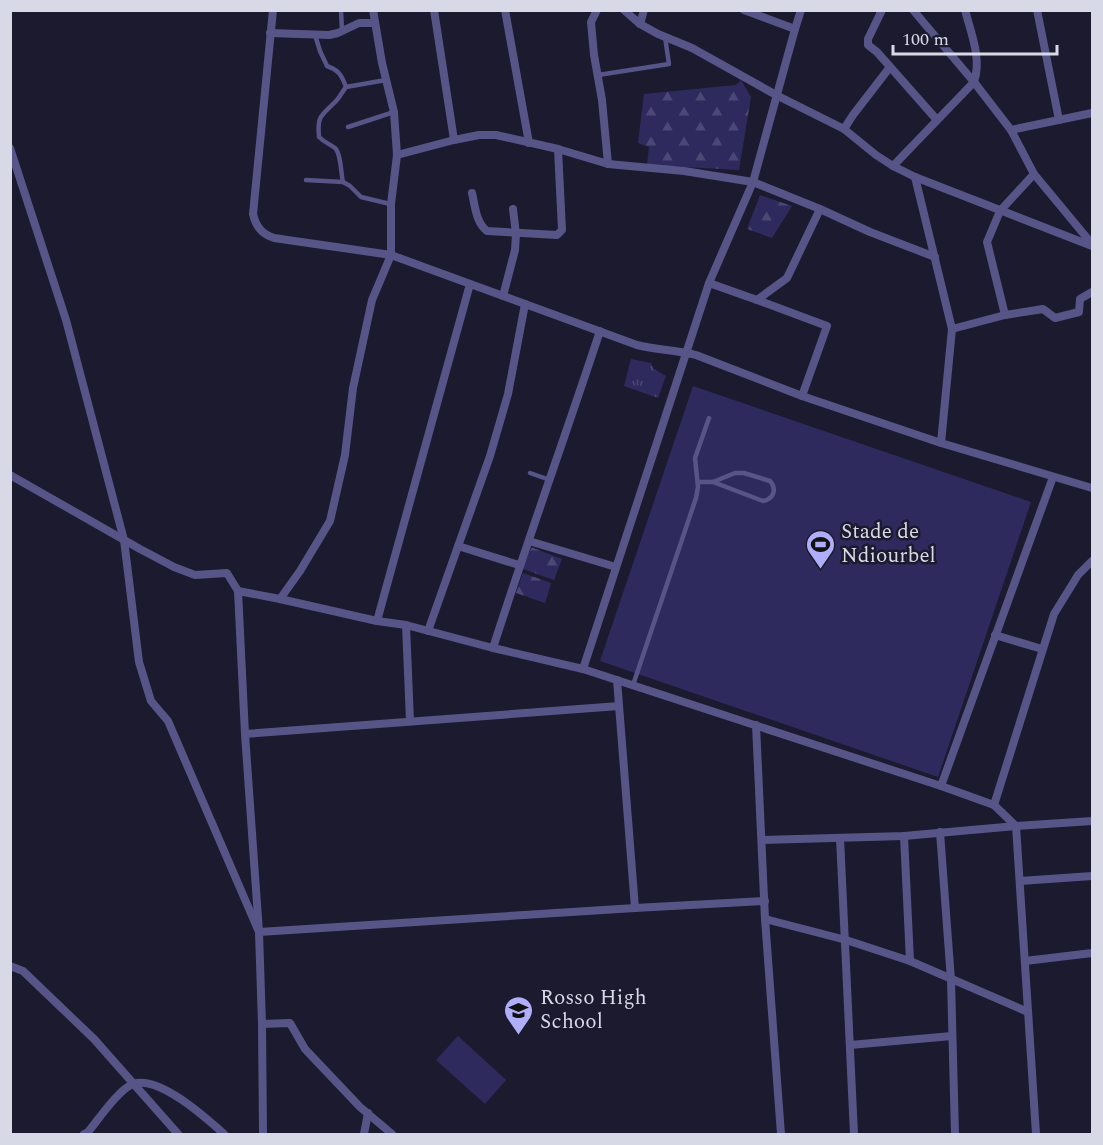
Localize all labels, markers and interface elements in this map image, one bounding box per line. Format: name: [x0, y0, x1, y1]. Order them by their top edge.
scale bar: [893, 18, 1056, 56]
text: 100 m: [902, 26, 949, 53]
place label: Stade de Ndiourbel: [841, 516, 936, 572]
sports icon: Stade de Ndiourbel: [804, 528, 836, 570]
place label: Rosso High School: [540, 982, 647, 1038]
school or university icon: Rosso High School: [503, 994, 535, 1036]

